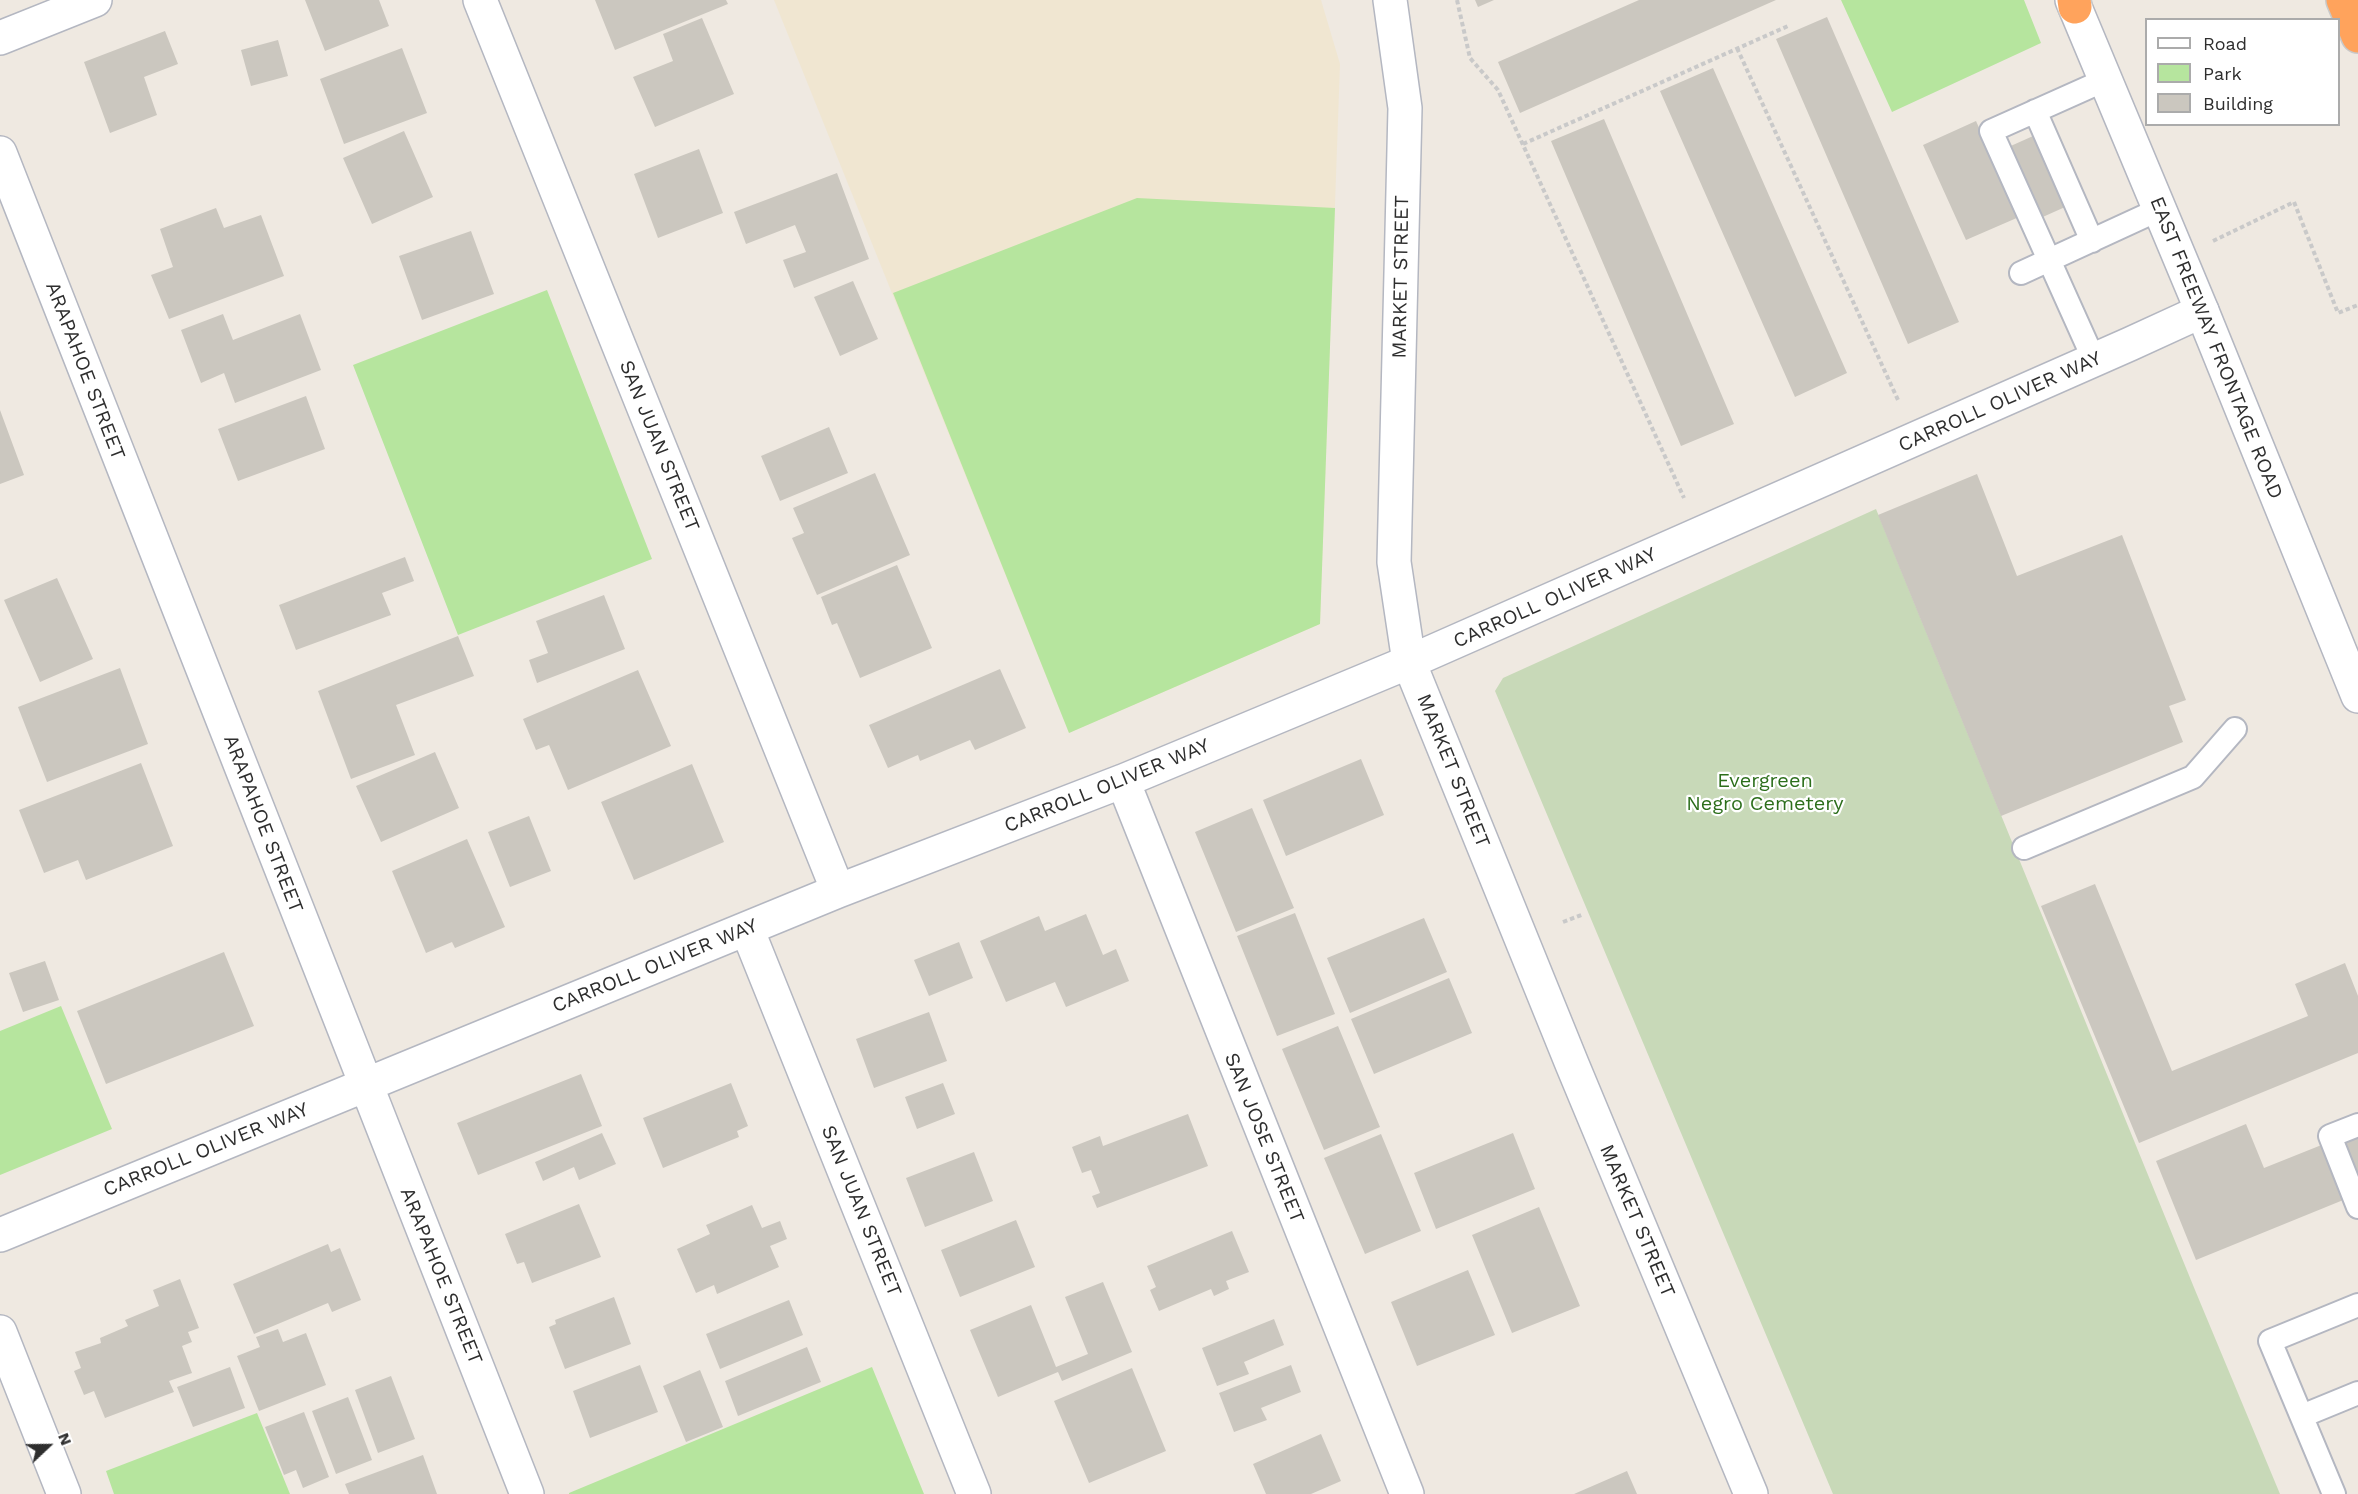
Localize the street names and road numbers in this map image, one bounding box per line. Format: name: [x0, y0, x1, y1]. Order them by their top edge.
street label: EAST FREEWAY FRONTAGE ROAD: [2144, 193, 2288, 503]
street label: MARKET STREET: [1388, 195, 1414, 359]
street label: ARAPAHOE STREET: [40, 279, 130, 463]
street label: CARROLL OLIVER WAY: [1895, 346, 2105, 458]
street label: SAN JUAN STREET: [614, 357, 704, 535]
street label: CARROLL OLIVER WAY: [1450, 542, 1660, 654]
street label: MARKET STREET: [1411, 691, 1495, 851]
street label: ARAPAHOE STREET: [218, 732, 308, 916]
street label: CARROLL OLIVER WAY: [1001, 734, 1213, 838]
street label: CARROLL OLIVER WAY: [549, 914, 761, 1018]
street label: SAN JOSE STREET: [1219, 1049, 1309, 1227]
street label: CARROLL OLIVER WAY: [100, 1098, 312, 1202]
street label: SAN JUAN STREET: [816, 1122, 906, 1300]
street label: MARKET STREET: [1594, 1141, 1680, 1301]
street label: ARAPAHOE STREET: [395, 1184, 487, 1368]

